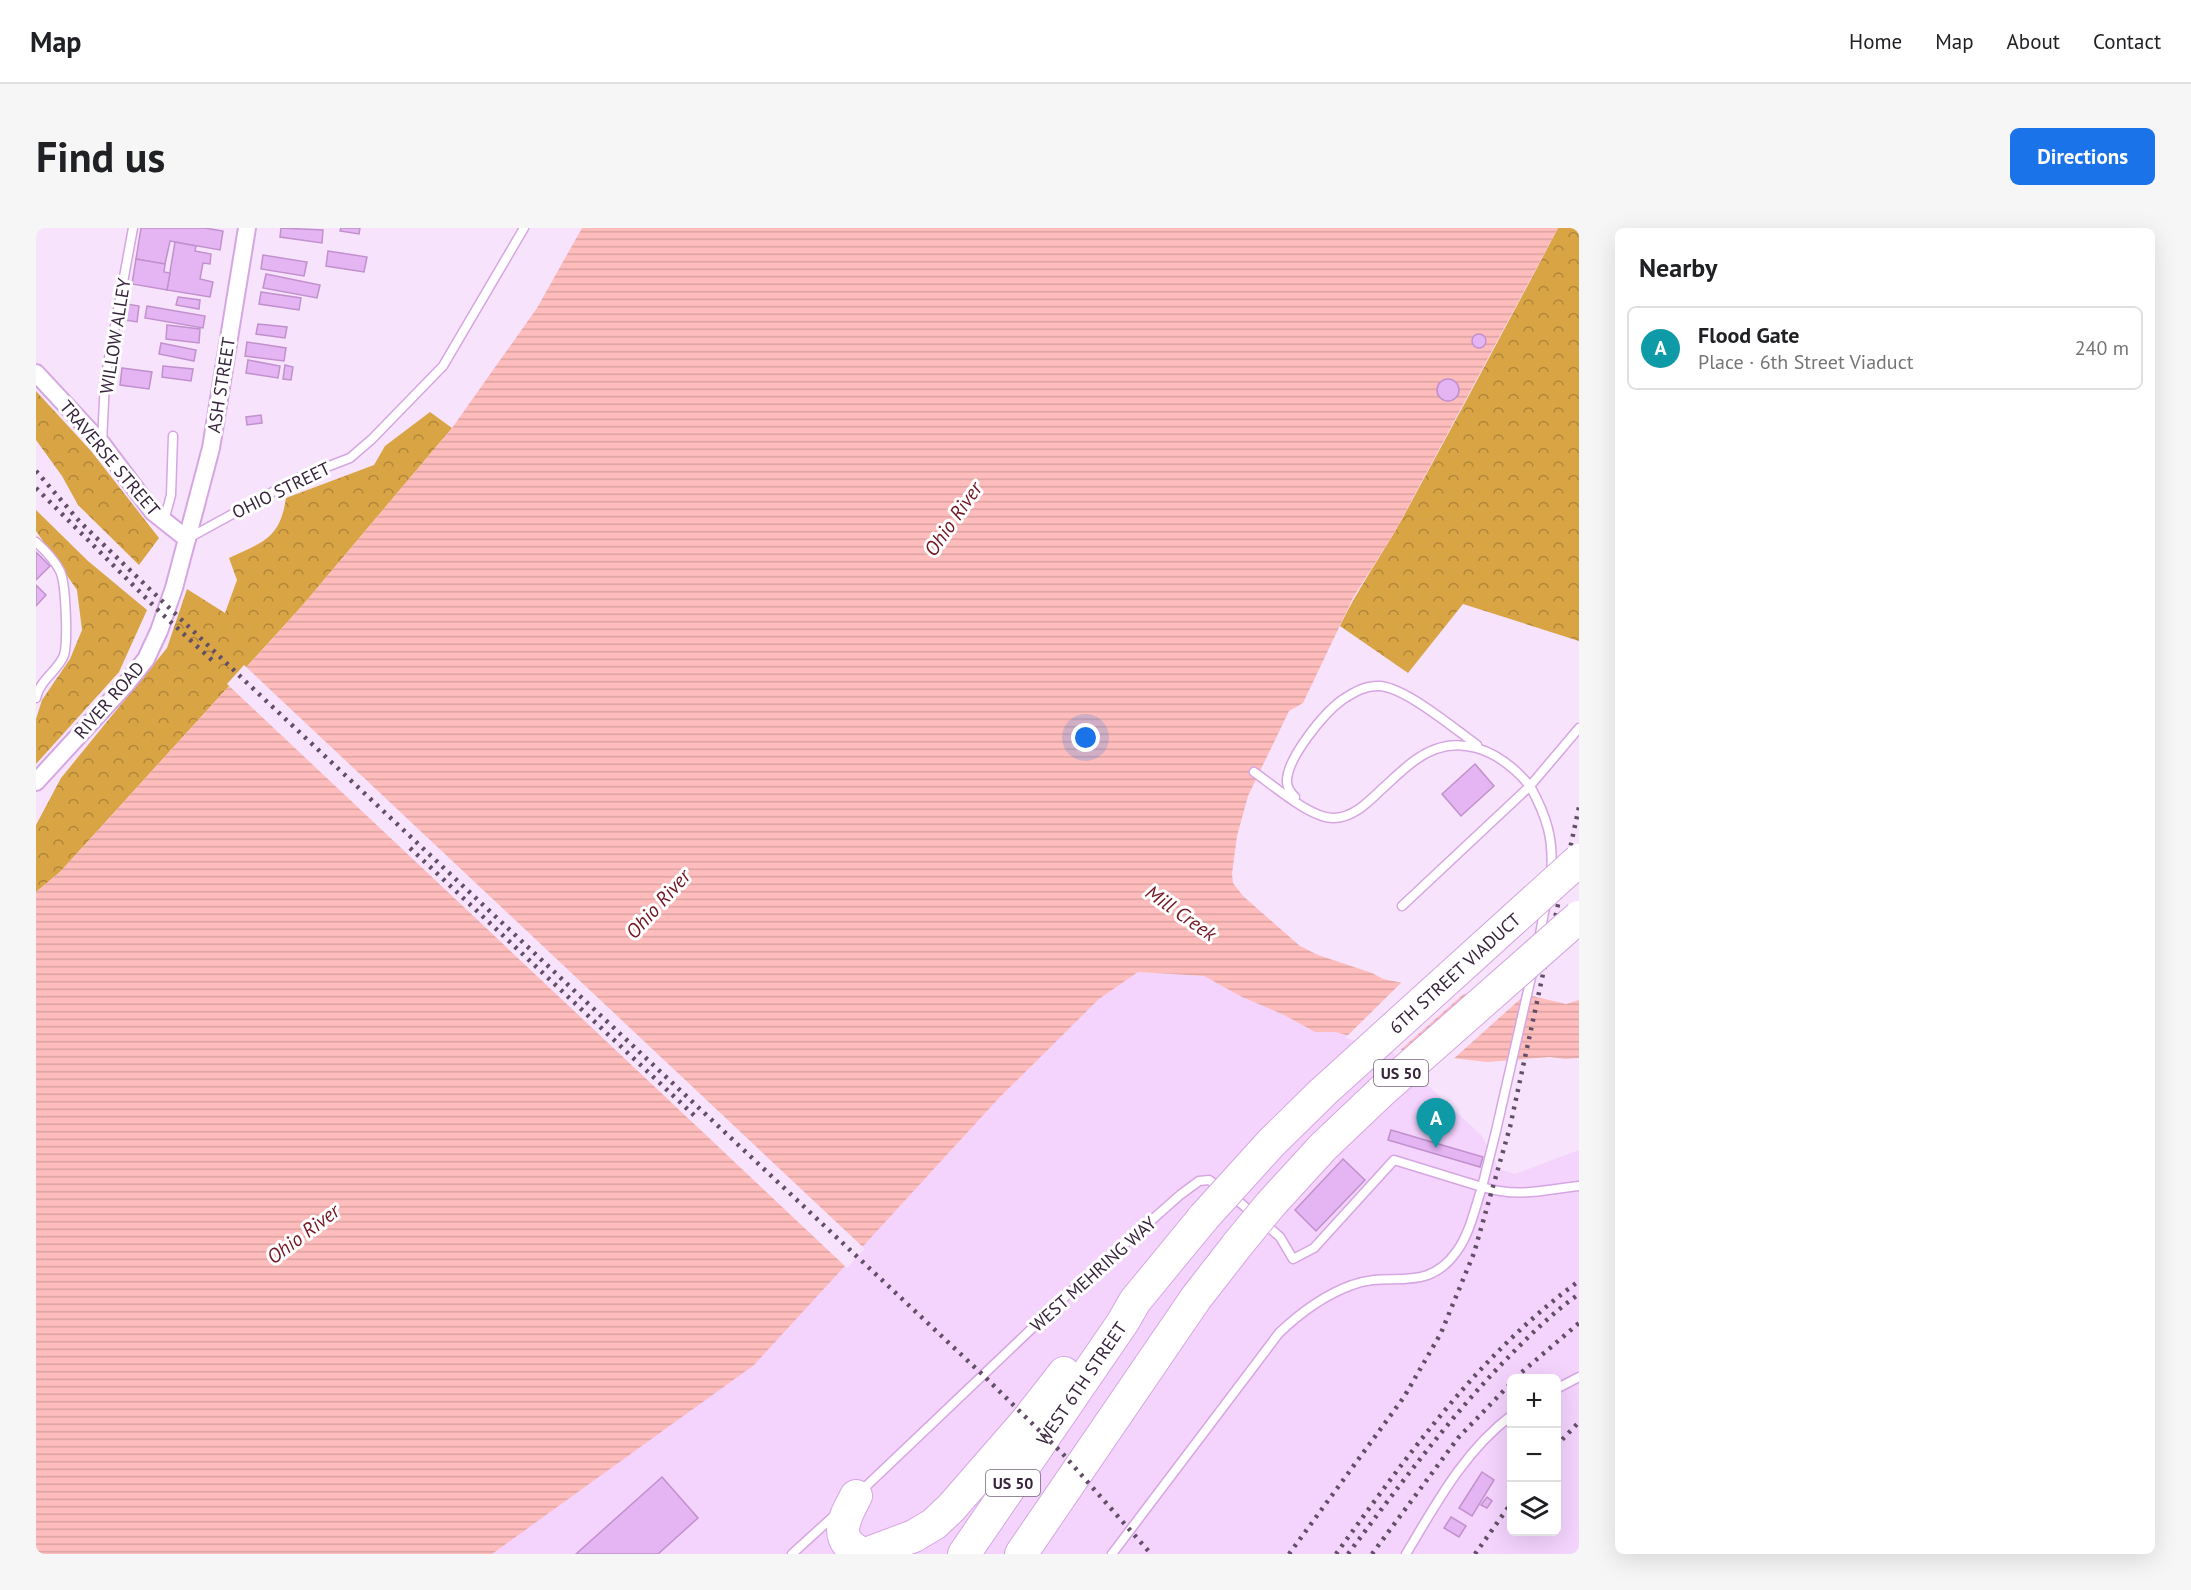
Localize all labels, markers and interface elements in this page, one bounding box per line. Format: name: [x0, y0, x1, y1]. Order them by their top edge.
text: Map: [30, 23, 81, 60]
text: Home: [1849, 28, 1902, 55]
text: Map: [1935, 28, 1974, 55]
text: About: [2007, 28, 2060, 55]
text: Contact: [2093, 28, 2161, 55]
button: Directions: [2010, 128, 2155, 185]
text: Find us: [36, 129, 165, 184]
text: Nearby: [1639, 251, 1717, 284]
street label: WILLOW ALLEY: [94, 276, 136, 396]
text: Flood Gate: [1698, 321, 1799, 349]
text: A: [1654, 335, 1667, 361]
text: 240 m: [2075, 335, 2129, 361]
street label: ASH STREET: [202, 336, 240, 434]
text: Place · 6th Street Viaduct: [1698, 349, 1913, 375]
street label: TRAVERSE STREET: [55, 395, 165, 521]
street label: OHIO STREET: [228, 456, 334, 524]
water label: Ohio River: [918, 476, 989, 561]
street label: RIVER ROAD: [69, 656, 149, 744]
your location: [1071, 723, 1100, 752]
water label: Ohio River: [620, 863, 697, 944]
water label: Mill Creek: [1140, 879, 1222, 947]
street label: 6TH STREET VIADUCT: [1384, 908, 1525, 1038]
road number: US 50: [1374, 1060, 1428, 1086]
pin: A: [1416, 1098, 1456, 1148]
water label: Ohio River: [261, 1197, 346, 1270]
street label: WEST MEHRING WAY: [1025, 1211, 1161, 1337]
street label: WEST 6TH STREET: [1031, 1317, 1131, 1449]
map controls: [1507, 1374, 1561, 1536]
button: +: [1507, 1374, 1561, 1428]
button: −: [1507, 1428, 1561, 1482]
road number: US 50: [986, 1470, 1040, 1496]
button: layers: [1507, 1482, 1561, 1536]

